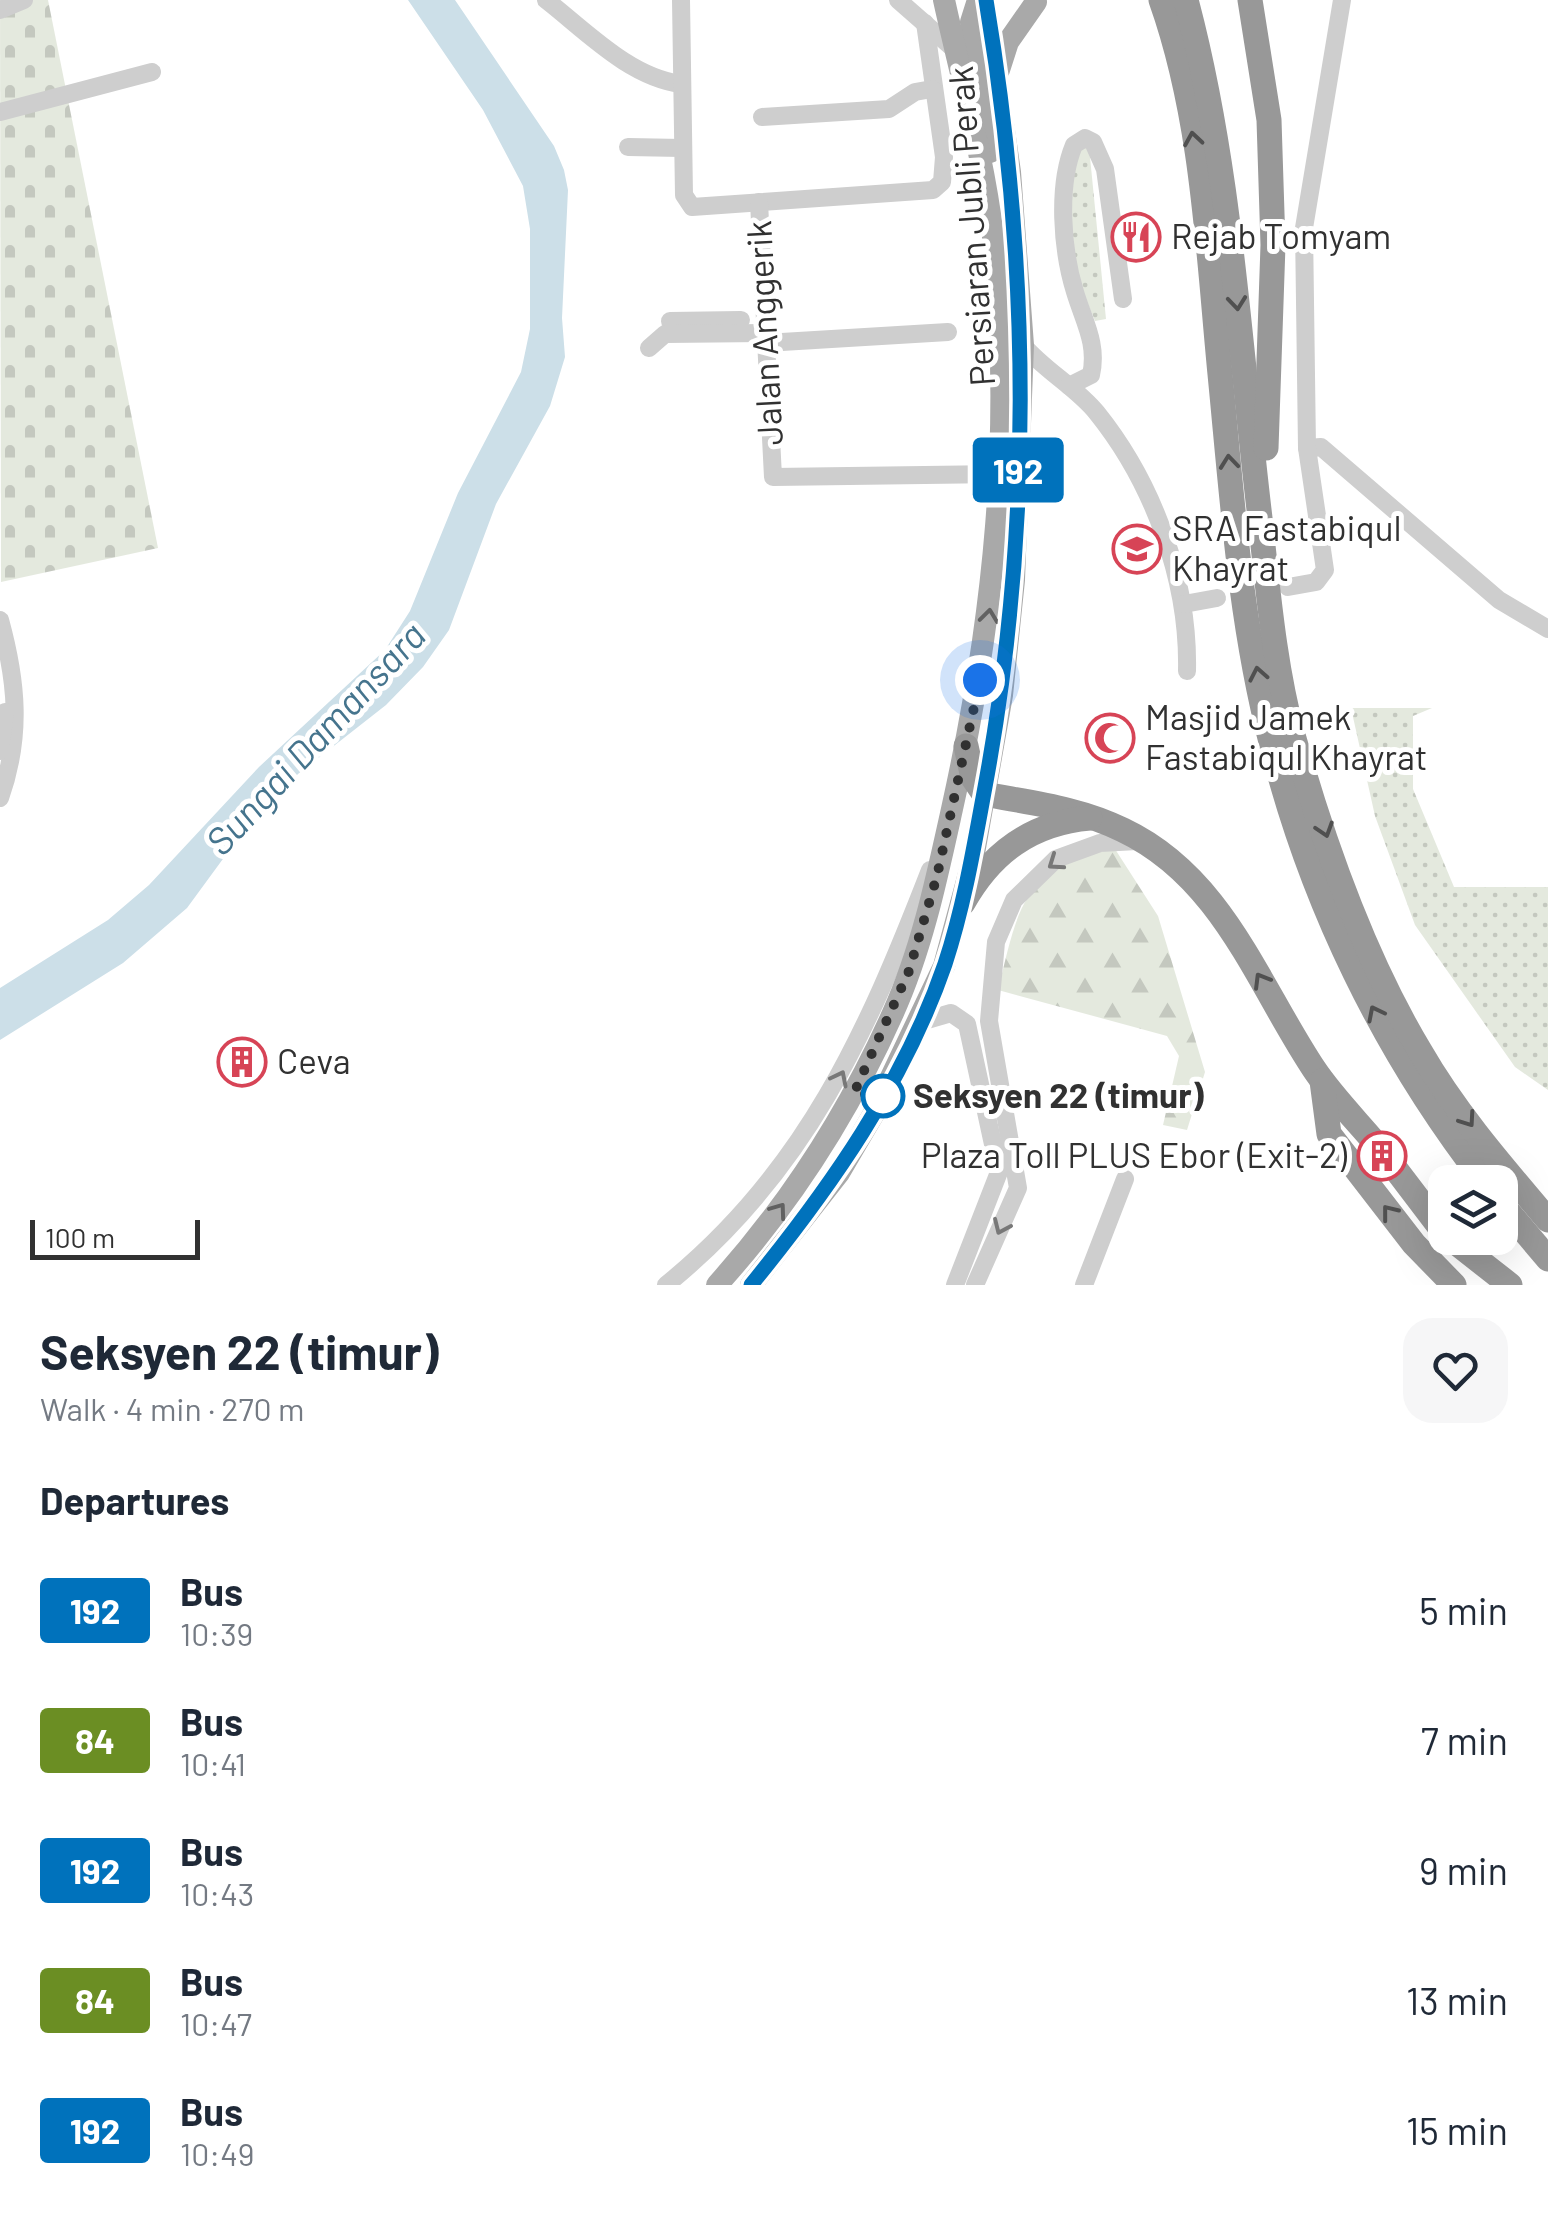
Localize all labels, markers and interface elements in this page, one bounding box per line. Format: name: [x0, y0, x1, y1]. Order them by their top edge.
street label: Persiaran Jubli Perak: [938, 65, 1002, 387]
one-way arrow: [1183, 131, 1204, 148]
restaurant icon: Rejab Tomyam: [1110, 211, 1162, 263]
place label: Rejab Tomyam: [1171, 214, 1391, 256]
street label: Jalan Anggerik: [736, 220, 790, 447]
one-way arrow: [1226, 295, 1247, 311]
line badge: 192: [960, 438, 1076, 502]
text: 192: [993, 449, 1043, 491]
one-way arrow: [1219, 454, 1240, 470]
place label: SRA Fastabiqul Khayrat: [1172, 506, 1402, 588]
school or university icon: SRA Fastabiqul Khayrat: [1111, 523, 1163, 575]
one-way arrow: [977, 608, 998, 624]
water label: Sungai Damansara: [195, 612, 434, 864]
your location: [955, 655, 1005, 705]
one-way arrow: [1248, 666, 1269, 683]
place label: Masjid Jamek Fastabiqul Khayrat: [1145, 695, 1427, 777]
mosque icon: Masjid Jamek Fastabiqul Khayrat: [1084, 712, 1136, 764]
one-way arrow: [1314, 820, 1334, 837]
one-way arrow: [1047, 850, 1065, 869]
one-way arrow: [1254, 973, 1273, 991]
one-way arrow: [1367, 1005, 1387, 1023]
building icon: Ceva: [216, 1036, 268, 1088]
place label: Ceva: [277, 1039, 351, 1081]
one-way arrow: [828, 1070, 847, 1088]
place label: Seksyen 22 (timur): [913, 1073, 1205, 1115]
marker: Seksyen 22 (timur): [862, 1075, 904, 1117]
one-way arrow: [1455, 1108, 1474, 1127]
building icon: Plaza Toll PLUS Ebor (Exit-2): [1356, 1130, 1408, 1182]
place label: Plaza Toll PLUS Ebor (Exit-2): [921, 1133, 1348, 1175]
map controls: [1428, 1165, 1518, 1255]
button: layers: [1428, 1165, 1518, 1255]
one-way arrow: [767, 1202, 785, 1221]
one-way arrow: [1384, 1206, 1401, 1224]
scale bar: [30, 1215, 200, 1260]
one-way arrow: [993, 1217, 1013, 1235]
text: 100 m: [45, 1220, 115, 1254]
button: heart: [1403, 1318, 1508, 1423]
text: Seksyen 22 (timur): [40, 1322, 439, 1380]
text: Walk · 4 min · 270 m: [40, 1389, 305, 1427]
text: Departures: [40, 1477, 229, 1523]
text: Bus: [180, 1568, 243, 1614]
text: 5 min: [1419, 1587, 1508, 1633]
text: 192: [70, 1589, 120, 1631]
text: 10:39: [180, 1614, 253, 1652]
text: Bus: [180, 1698, 243, 1744]
text: 7 min: [1421, 1717, 1508, 1763]
text: 84: [75, 1719, 115, 1761]
text: 10:41: [180, 1744, 246, 1782]
text: Bus: [180, 1828, 243, 1874]
text: 9 min: [1419, 1847, 1508, 1893]
text: 192: [70, 1849, 120, 1891]
text: 10:43: [180, 1874, 254, 1912]
text: Bus: [180, 1958, 243, 2004]
text: 13 min: [1406, 1977, 1508, 2023]
text: 84: [75, 1979, 115, 2021]
text: 10:47: [180, 2004, 252, 2042]
text: Bus: [180, 2088, 243, 2134]
text: 15 min: [1406, 2107, 1508, 2153]
text: 192: [70, 2109, 120, 2151]
text: 10:49: [180, 2134, 254, 2172]

